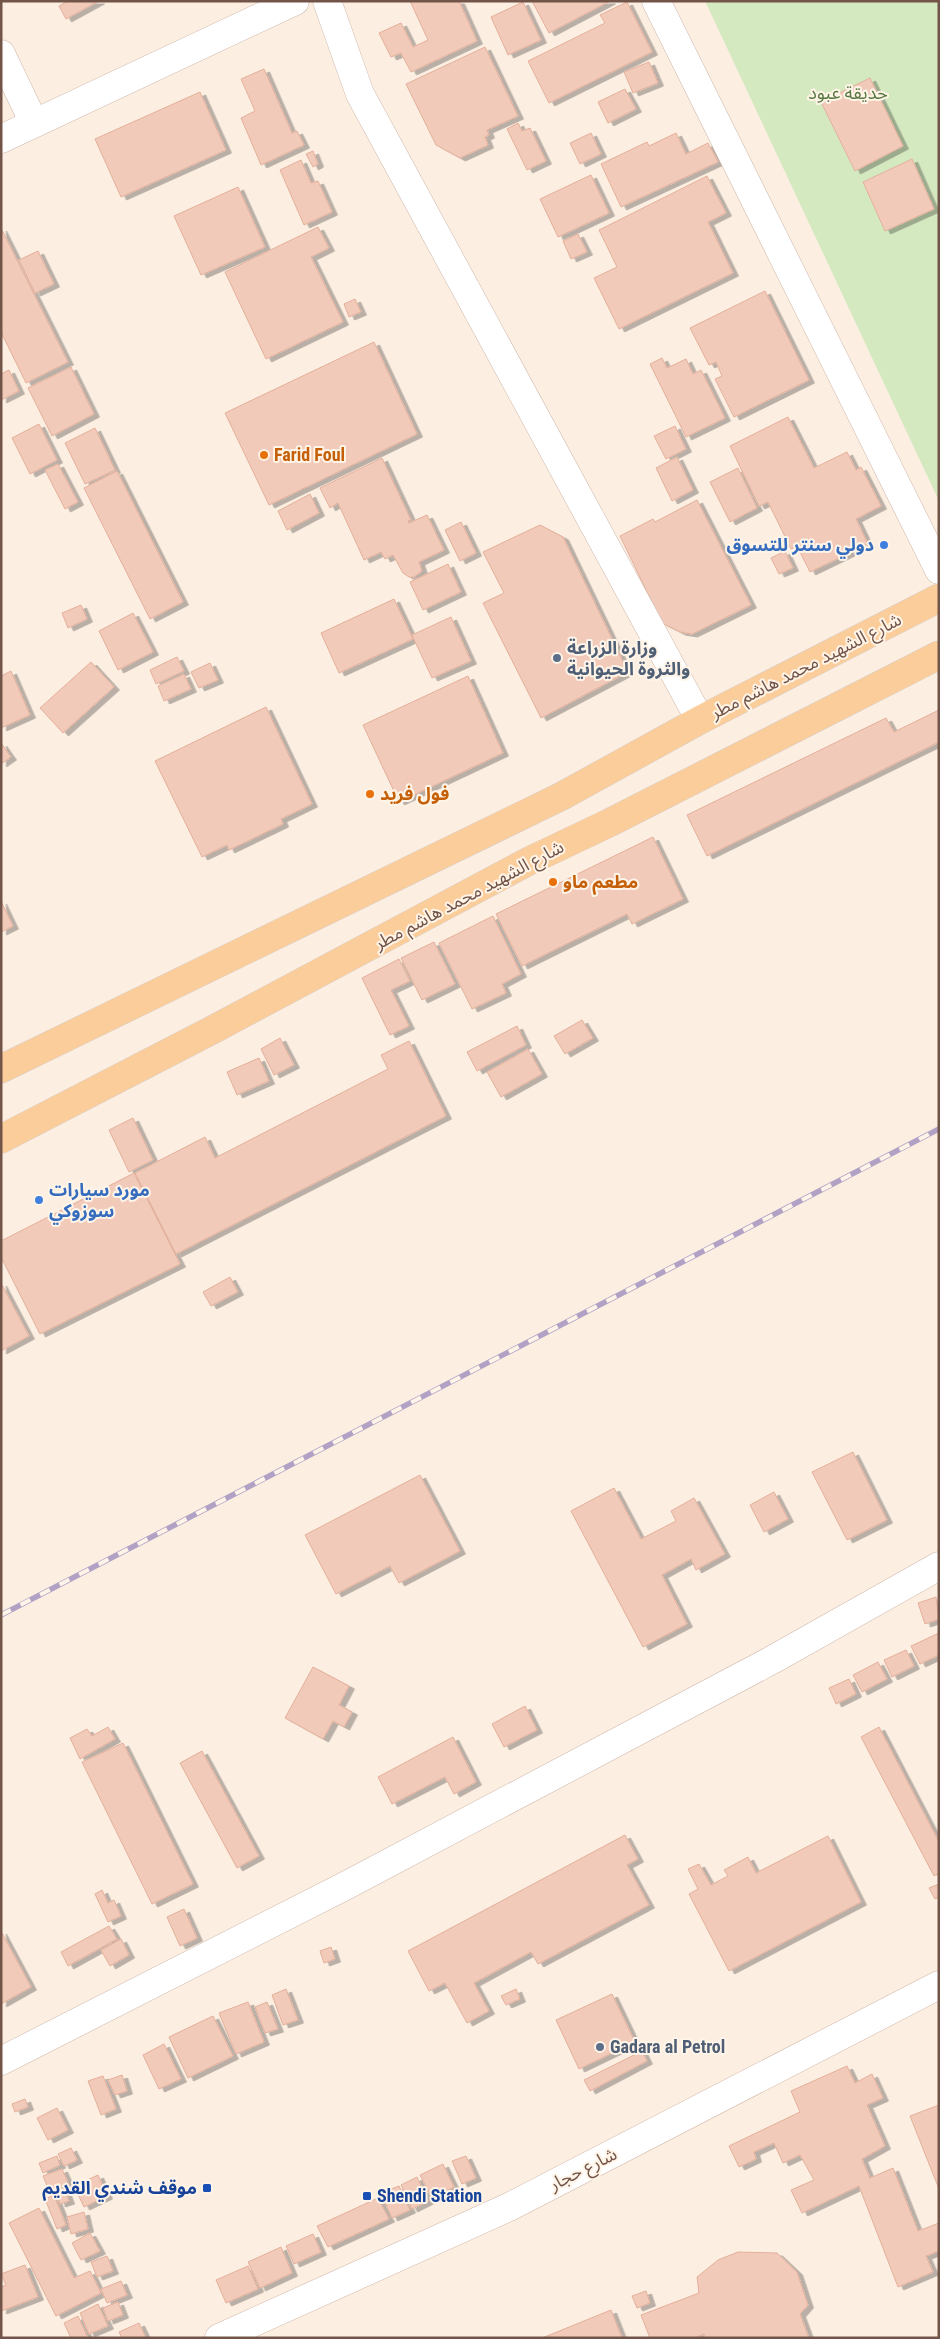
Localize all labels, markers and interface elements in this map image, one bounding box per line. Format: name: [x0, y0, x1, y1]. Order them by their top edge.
park label: حديقة عبود: [808, 82, 888, 104]
place label: Farid Foul: [274, 444, 345, 465]
marker: Farid Foul: [258, 449, 270, 461]
place label: دولي سنتر للتسوق: [727, 534, 874, 559]
marker: دولي سنتر للتسوق: [878, 539, 890, 551]
street label: شارع الشهيد محمد هاشم مطر: [706, 608, 907, 727]
place label: وزارة الزراعة والثروة الحيوانية: [567, 637, 690, 680]
marker: وزارة الزراعة والثروة الحيوانية: [551, 652, 563, 664]
place label: فول فريد: [380, 783, 449, 805]
marker: فول فريد: [364, 788, 376, 800]
street label: شارع الشهيد محمد هاشم مطر: [370, 836, 569, 957]
place label: مطعم ماو: [563, 871, 638, 895]
marker: مطعم ماو: [547, 876, 559, 888]
place label: مورد سيارات سوزوكي: [49, 1179, 150, 1225]
marker: مورد سيارات سوزوكي: [33, 1194, 45, 1206]
place label: Gadara al Petrol: [610, 2036, 725, 2057]
marker: Gadara al Petrol: [594, 2041, 606, 2053]
street label: شارع حجار: [545, 2143, 622, 2199]
place label: موقف شندي القديم: [42, 2177, 197, 2202]
marker: موقف شندي القديم: [201, 2182, 213, 2194]
place label: Shendi Station: [377, 2185, 482, 2206]
marker: Shendi Station: [361, 2190, 373, 2202]

